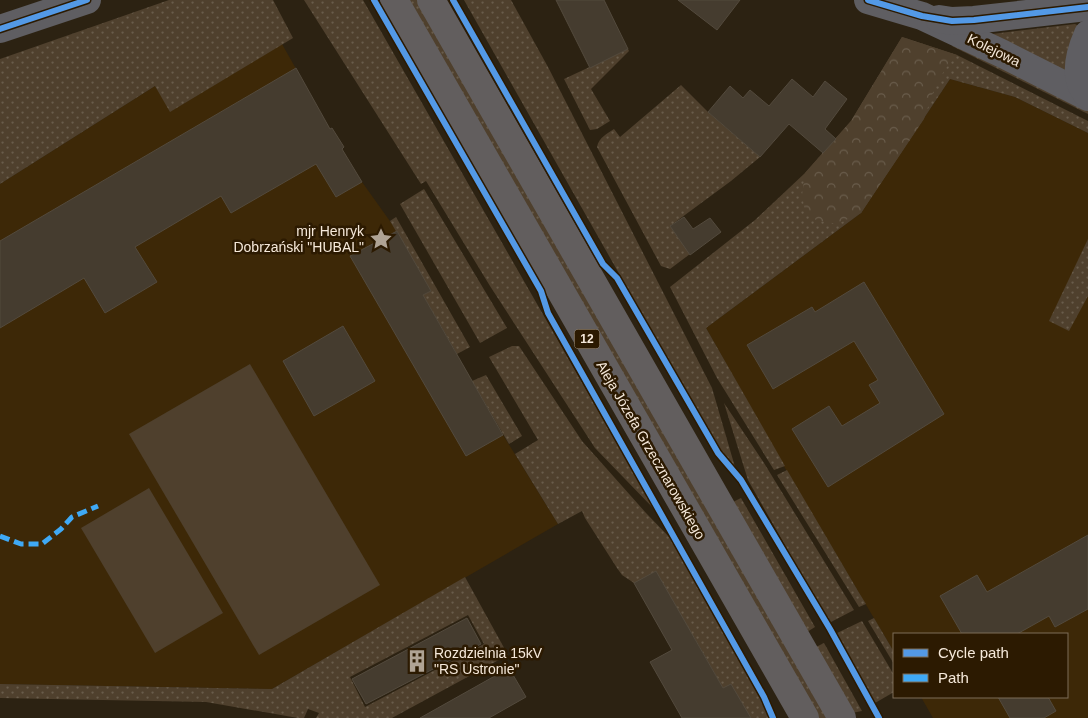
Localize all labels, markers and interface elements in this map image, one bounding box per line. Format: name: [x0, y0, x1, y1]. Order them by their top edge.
street label: Kolejowa: [965, 30, 1023, 70]
place label: mjr Henryk Dobrzański "HUBAL": [233, 223, 365, 255]
place icon: mjr Henryk Dobrzański "HUBAL": [368, 226, 394, 252]
road number: 12: [574, 329, 600, 348]
street label: Aleja Józefa Grzecznarowskiego: [593, 358, 709, 542]
legend: [893, 633, 1068, 698]
text: Cycle path: [938, 644, 1009, 661]
place label: Rozdzielnia 15kV "RS Ustronie": [434, 645, 543, 677]
building icon: Rozdzielnia 15kV "RS Ustronie": [404, 648, 430, 674]
text: Path: [938, 669, 969, 686]

